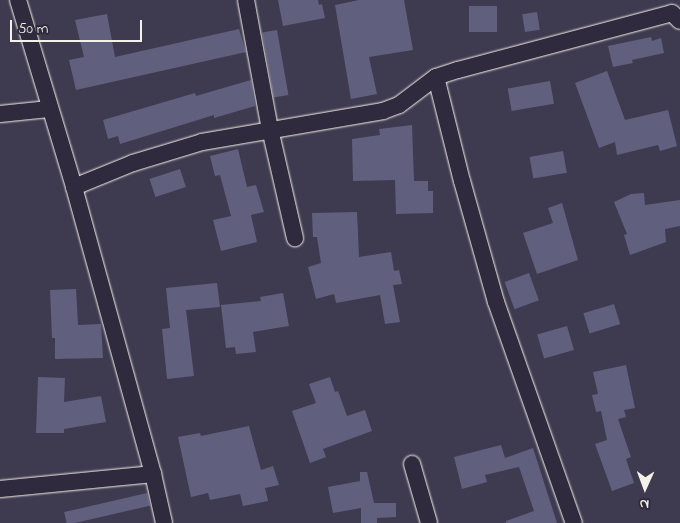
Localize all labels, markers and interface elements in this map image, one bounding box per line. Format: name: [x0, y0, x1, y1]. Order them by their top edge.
scale bar: [12, 10, 145, 42]
text: 50 m: [18, 18, 48, 40]
north arrow: [620, 463, 670, 513]
text: N: [639, 493, 650, 514]

